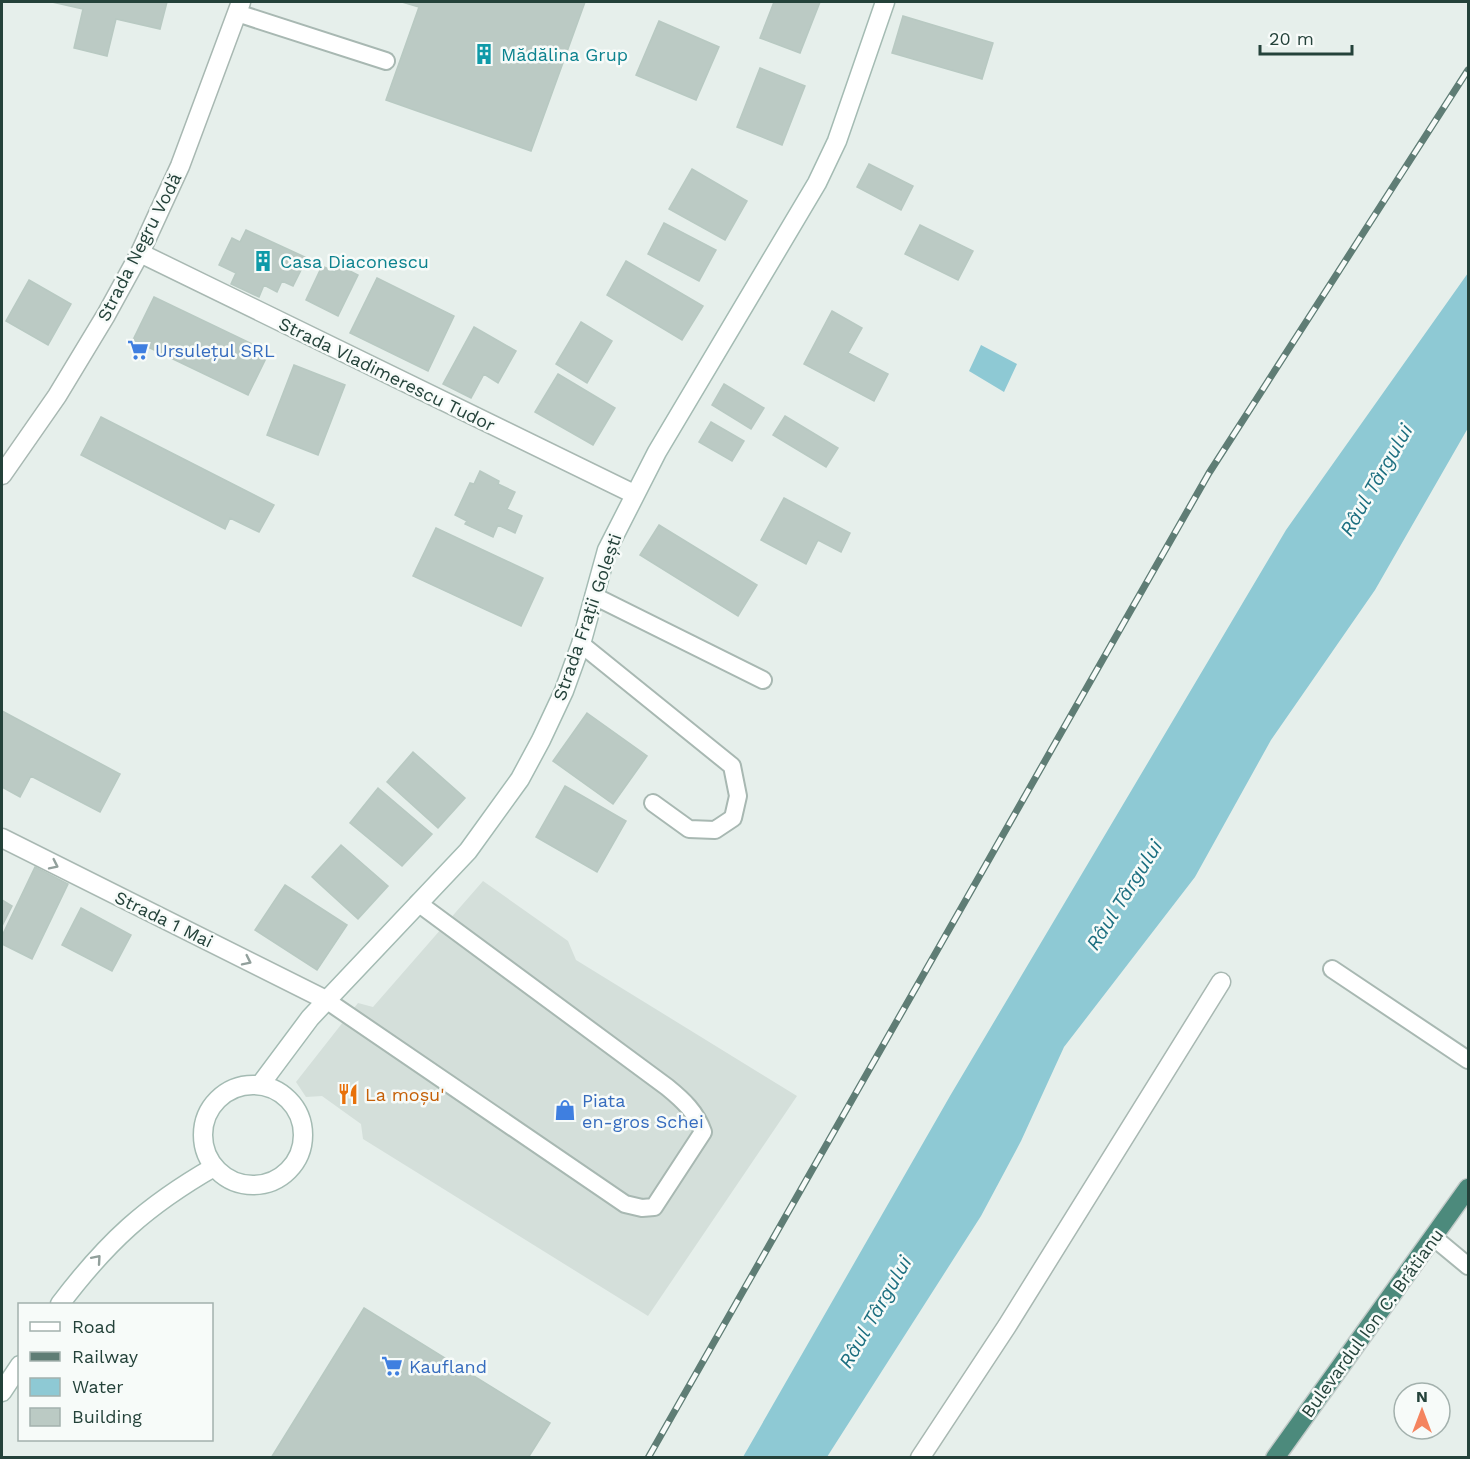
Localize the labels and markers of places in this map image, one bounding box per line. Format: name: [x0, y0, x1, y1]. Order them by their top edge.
building icon: Mădălina Grup: [472, 42, 496, 66]
place label: Mădălina Grup: [501, 44, 628, 65]
building icon: Casa Diaconescu: [251, 249, 275, 273]
place label: Casa Diaconescu: [280, 251, 429, 272]
supermarket icon: Ursulețul SRL: [126, 338, 150, 362]
place label: Ursulețul SRL: [155, 340, 275, 361]
restaurant icon: La moșu': [336, 1082, 360, 1106]
place label: La moșu': [365, 1084, 444, 1105]
place label: Piata en-gros Schei: [582, 1090, 704, 1132]
shop icon: Piata en-gros Schei: [553, 1098, 577, 1122]
supermarket icon: Kaufland: [380, 1354, 404, 1378]
place label: Kaufland: [409, 1356, 487, 1377]

